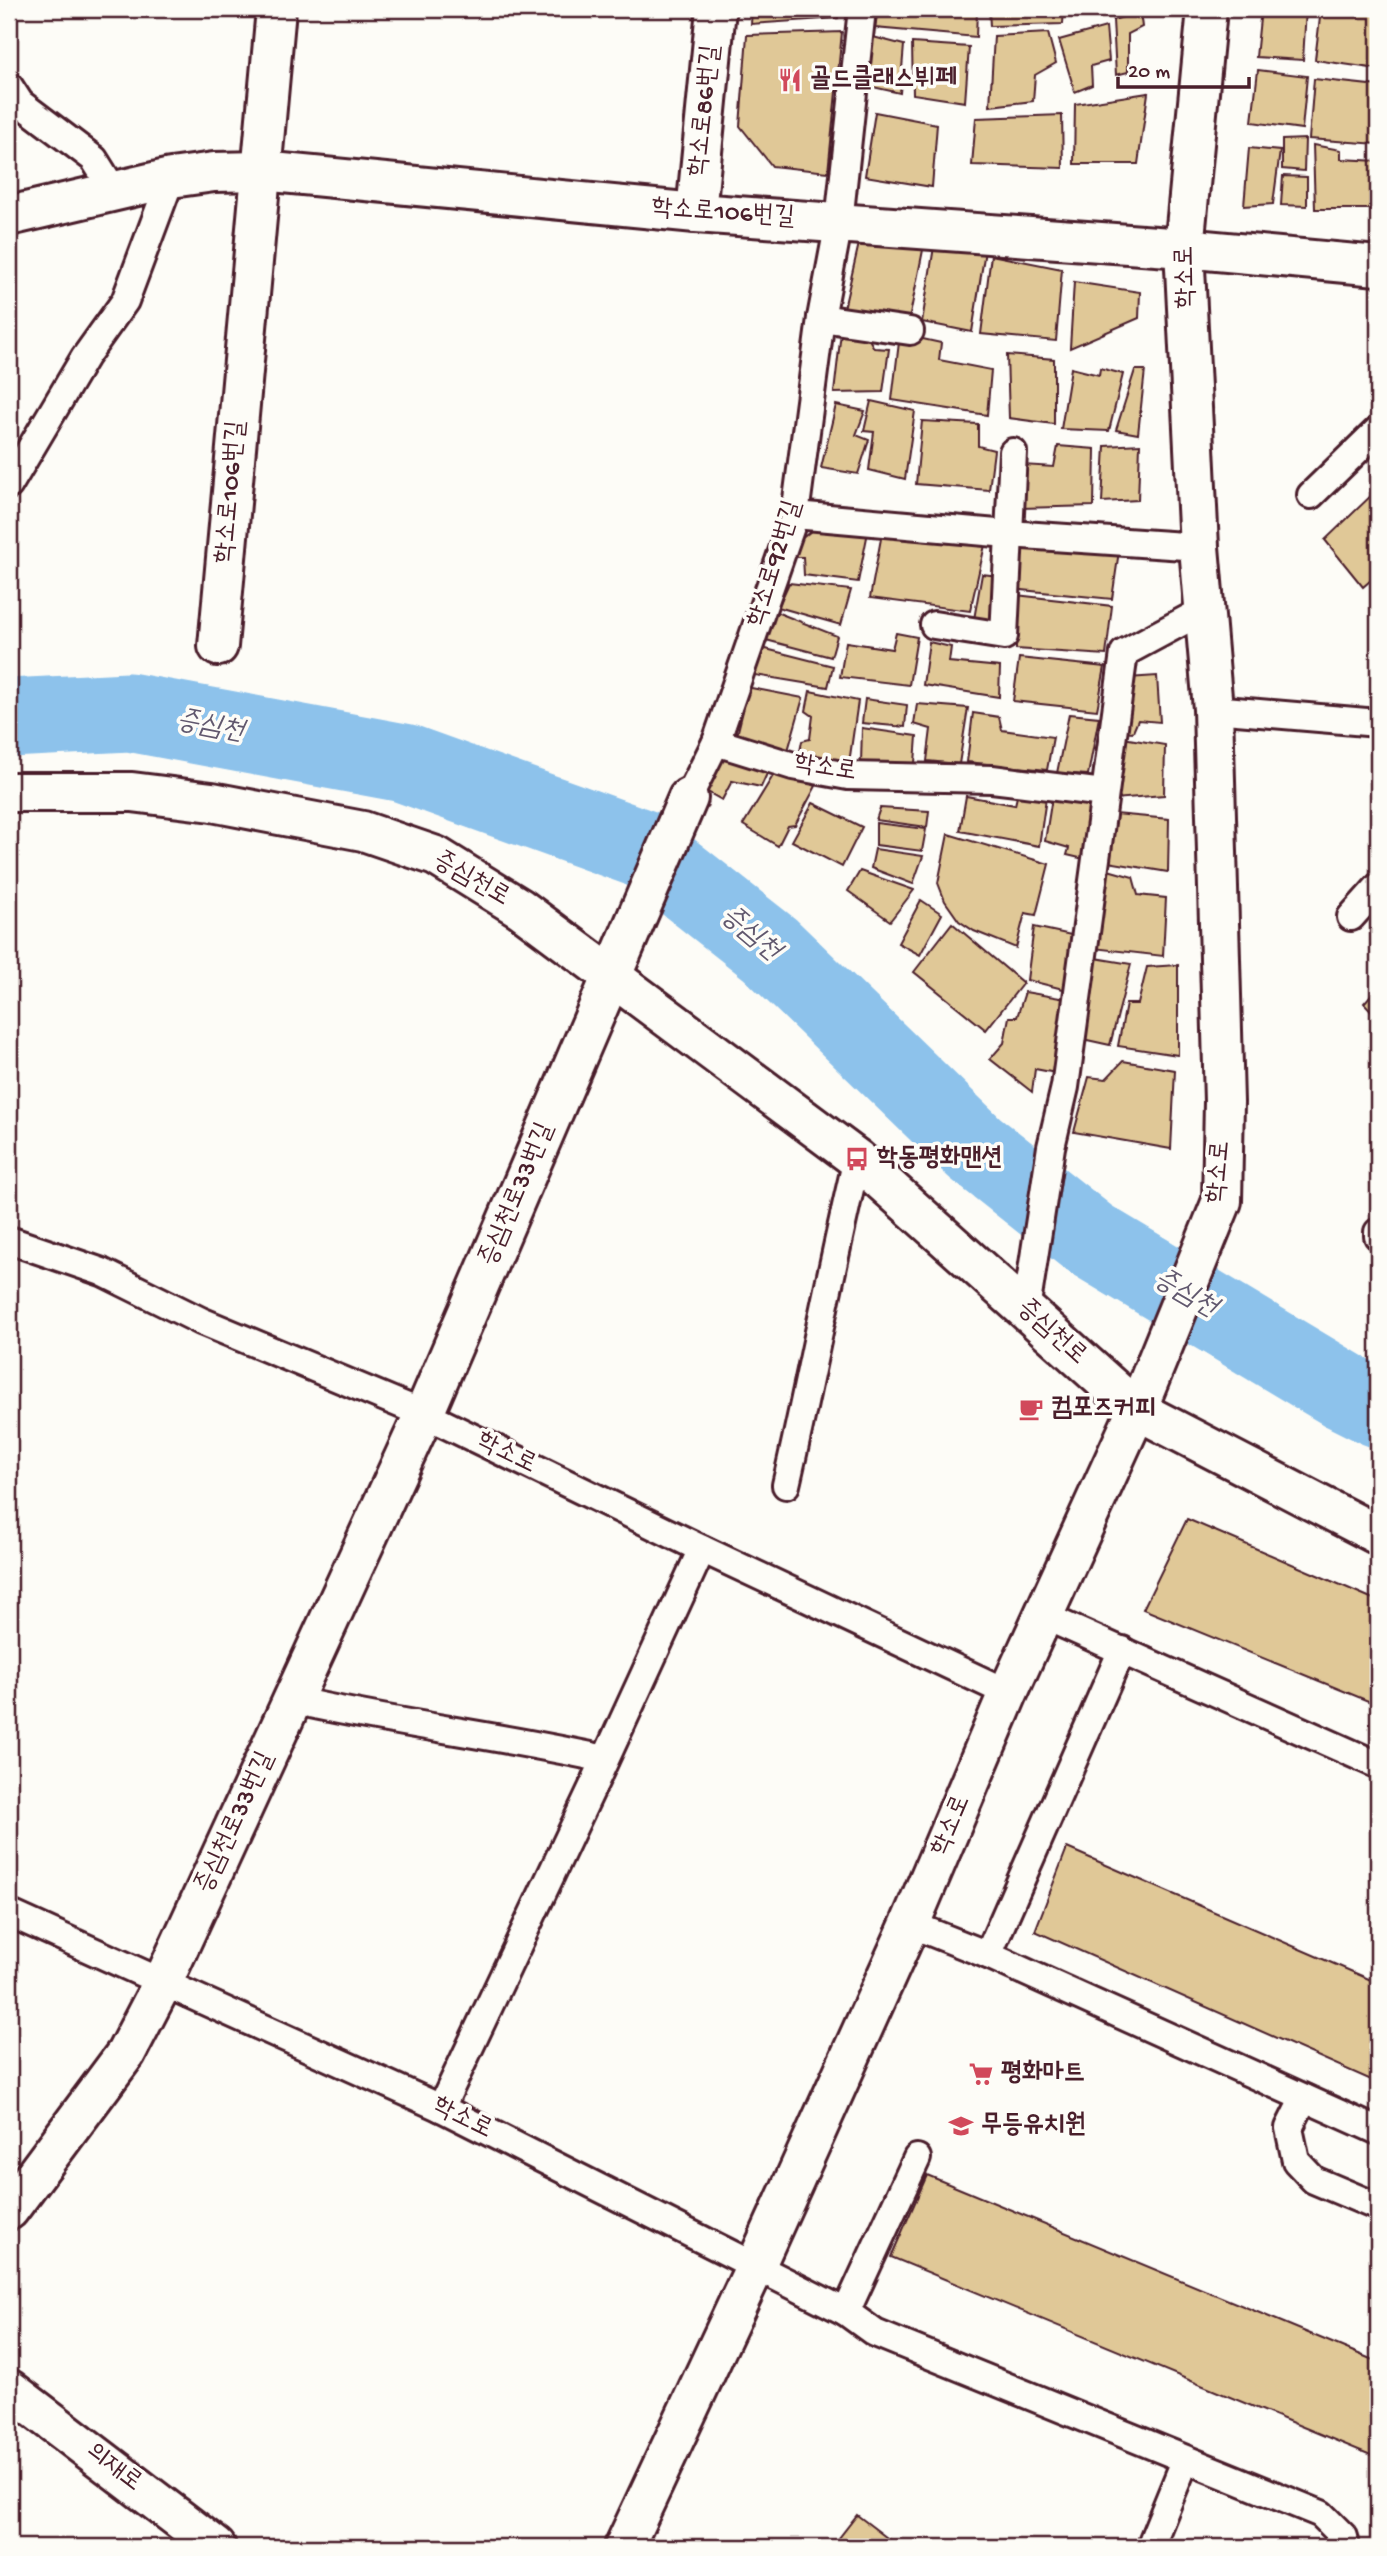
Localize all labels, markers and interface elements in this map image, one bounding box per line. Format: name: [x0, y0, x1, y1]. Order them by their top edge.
street label: 학소로86번길: [684, 44, 728, 178]
scale bar: [1118, 46, 1249, 90]
text: 20 m: [1128, 61, 1170, 86]
place label: 골드클래스뷔페: [810, 65, 957, 96]
restaurant icon: 골드클래스뷔페: [776, 66, 804, 94]
street label: 학소로106번길: [651, 194, 796, 234]
street label: 학소로: [1171, 245, 1203, 309]
street label: 학소로106번길: [210, 419, 254, 565]
street label: 학소로92번길: [742, 497, 810, 631]
water label: 증심천: [174, 704, 249, 750]
street label: 학소로: [792, 749, 858, 789]
street label: 증심천로: [427, 846, 515, 914]
water label: 증심천: [714, 900, 788, 970]
street label: 증심천로33번길: [474, 1119, 562, 1271]
street label: 학소로: [1202, 1139, 1238, 1205]
place label: 학동평화맨션: [876, 1144, 1003, 1175]
bus stop icon: 학동평화맨션: [843, 1145, 871, 1173]
water label: 증심천: [1147, 1263, 1225, 1326]
street label: 증심천로: [1010, 1293, 1092, 1373]
place label: 컴포즈커피: [1051, 1394, 1156, 1425]
cafe icon: 컴포즈커피: [1017, 1395, 1045, 1423]
street label: 학소로: [471, 1426, 541, 1482]
street label: 증심천로33번길: [190, 1747, 282, 1899]
street label: 학소로: [925, 1791, 979, 1861]
place label: 평화마트: [1001, 2059, 1085, 2090]
supermarket icon: 평화마트: [967, 2060, 995, 2088]
street label: 학소로: [427, 2091, 497, 2147]
place label: 무등유치원: [981, 2111, 1086, 2142]
school or university icon: 무등유치원: [947, 2112, 975, 2140]
street label: 의재로: [79, 2437, 147, 2499]

